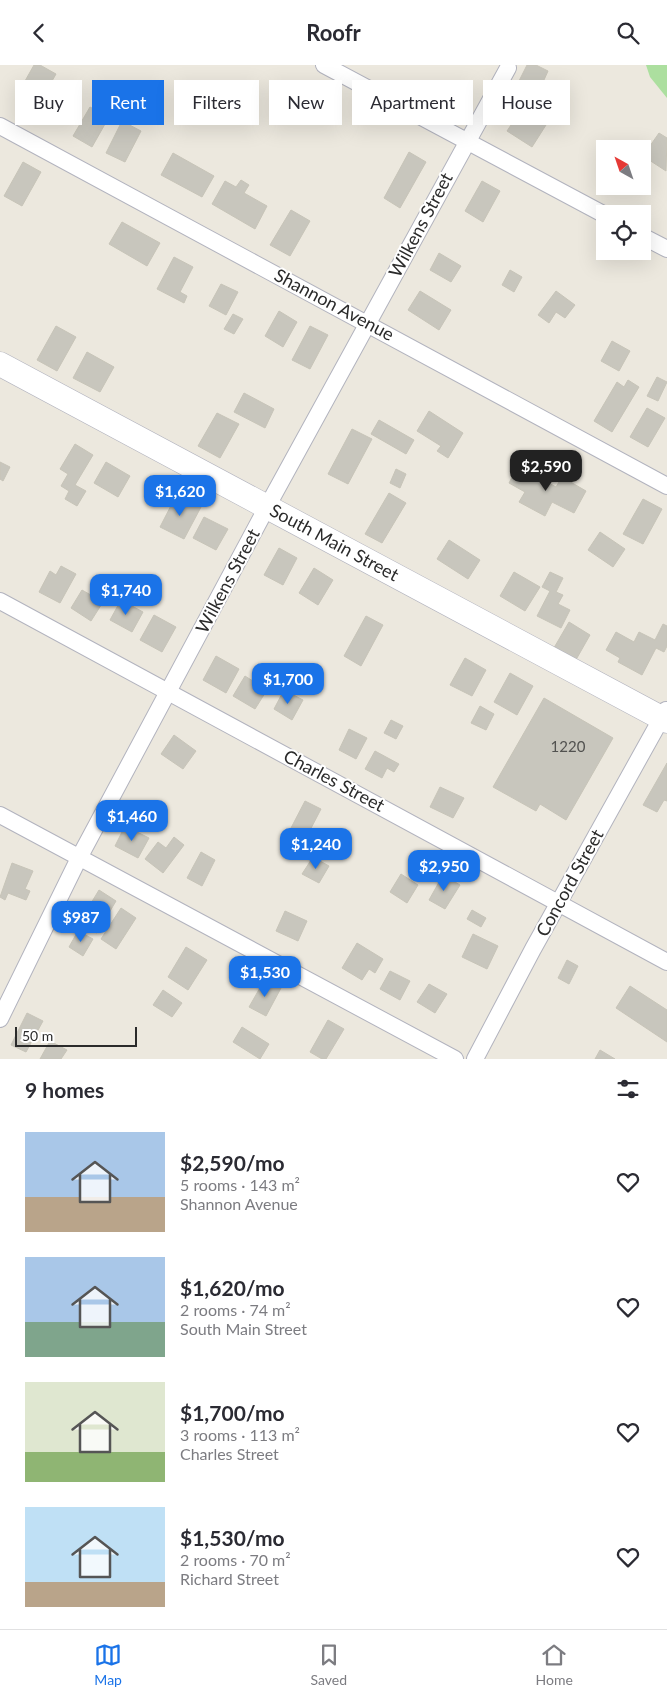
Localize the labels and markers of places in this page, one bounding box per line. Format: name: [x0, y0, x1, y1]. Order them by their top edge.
pin: $2,590: [505, 449, 587, 492]
pin: $1,620: [139, 475, 221, 517]
pin: $1,740: [85, 573, 167, 616]
pin: $1,700: [247, 663, 329, 705]
pin: $1,460: [91, 799, 173, 842]
pin: $1,240: [275, 827, 357, 870]
pin: $2,950: [403, 849, 485, 892]
pin: $987: [51, 901, 111, 943]
pin: $1,530: [224, 955, 306, 998]

